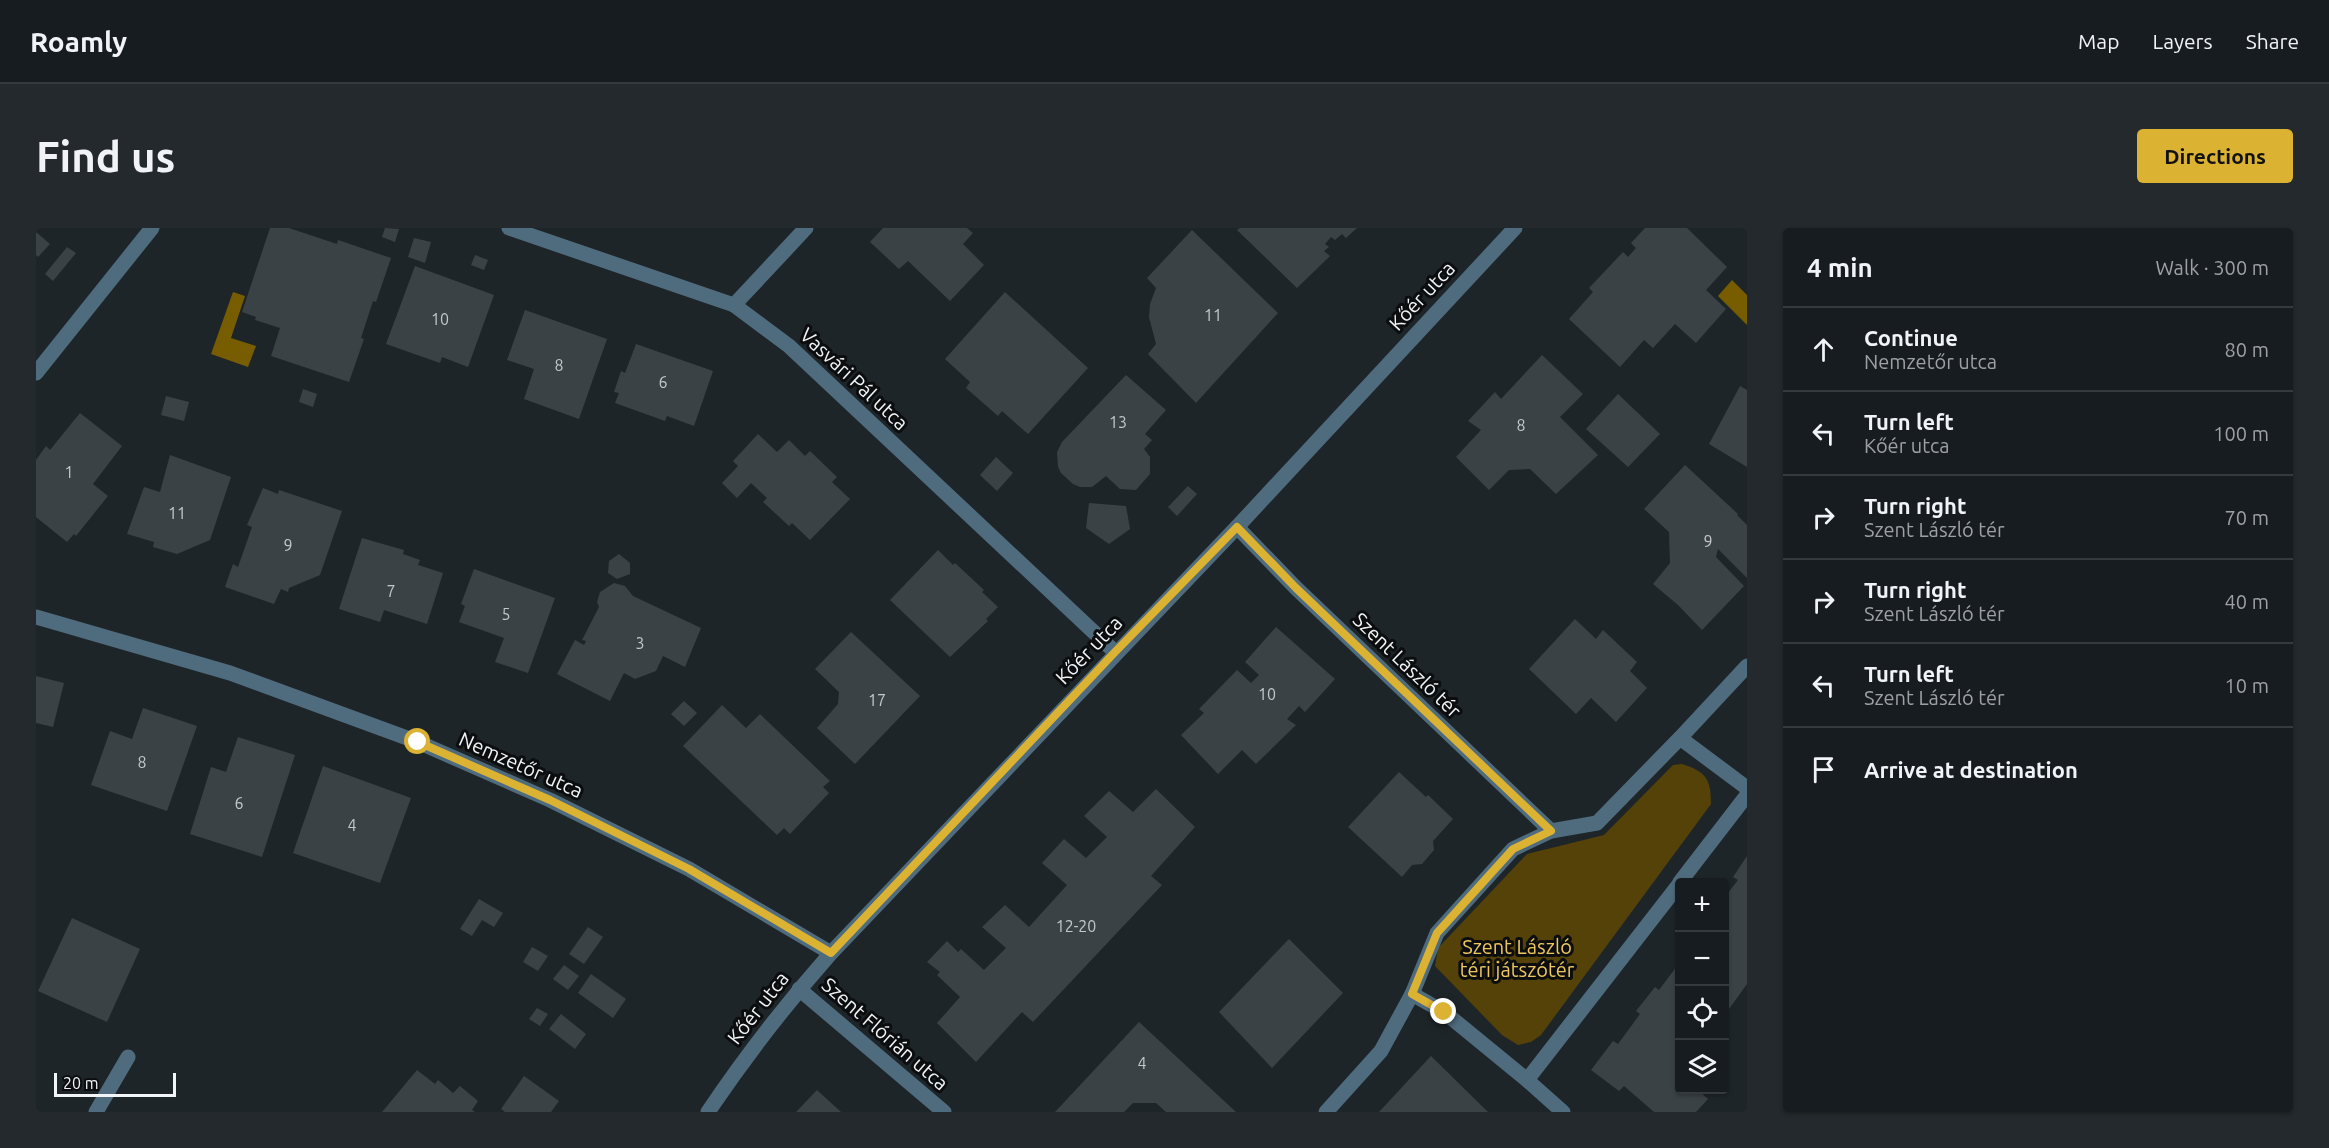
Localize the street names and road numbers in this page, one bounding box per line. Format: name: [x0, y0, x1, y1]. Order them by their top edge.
street label: Kőér utca: [1384, 257, 1459, 335]
street label: Vasvári Pál utca: [796, 323, 913, 434]
street label: Szent László tér: [1349, 607, 1466, 722]
street label: Kőér utca: [1051, 611, 1127, 688]
street label: Nemzetőr utca: [456, 727, 587, 802]
street label: Kőér utca: [722, 967, 793, 1048]
street label: Szent Flórián utca: [818, 973, 953, 1095]

